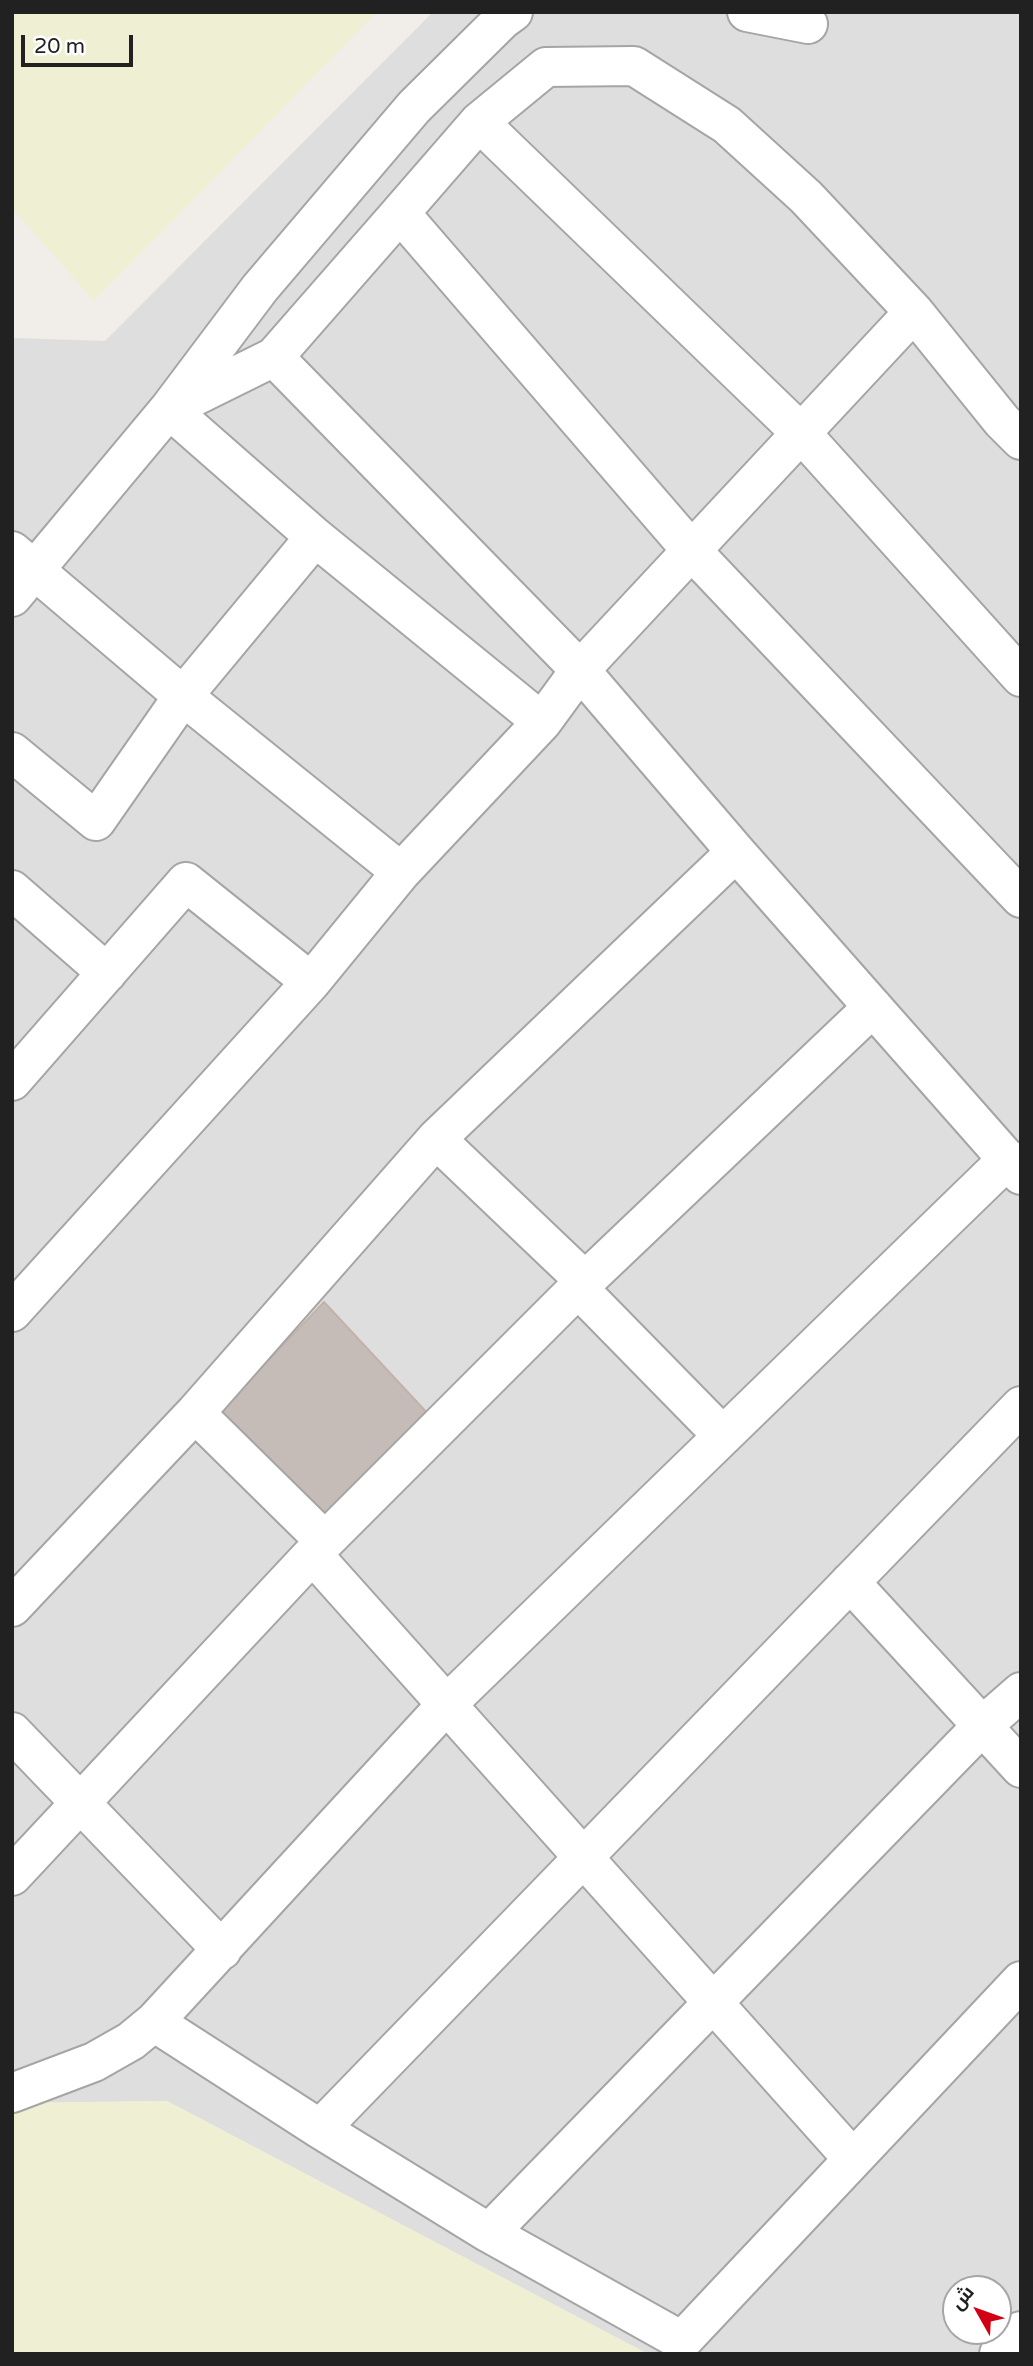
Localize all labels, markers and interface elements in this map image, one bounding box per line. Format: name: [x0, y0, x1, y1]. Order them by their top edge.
scale bar: [24, 21, 136, 65]
text: 20 m: [34, 34, 85, 59]
north arrow: [942, 2275, 1012, 2345]
text: ش: [946, 2281, 979, 2314]

